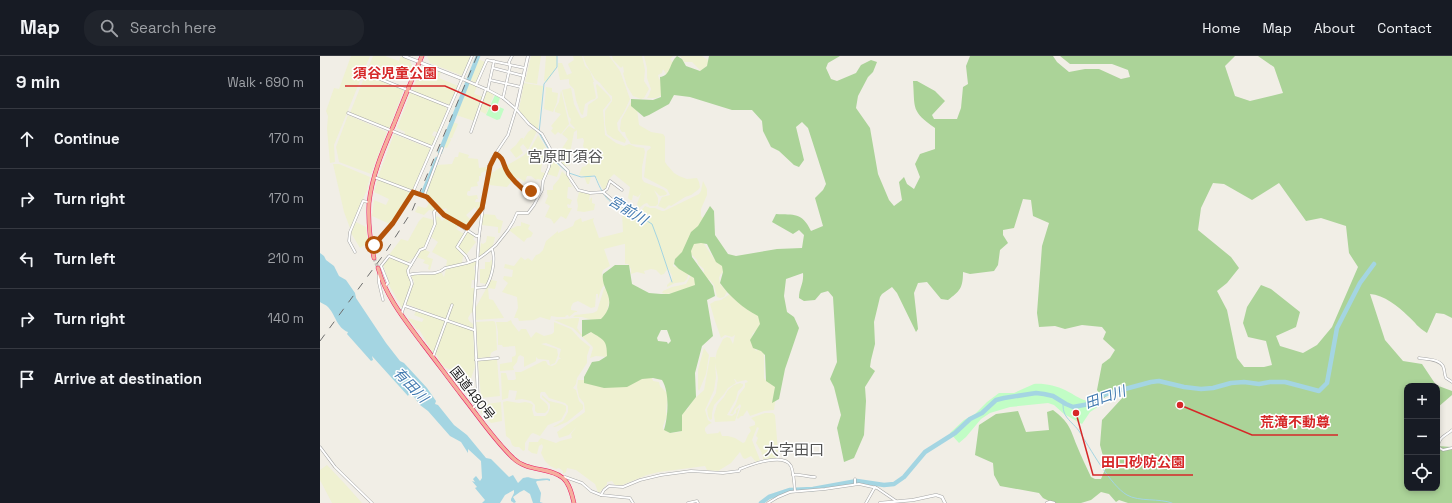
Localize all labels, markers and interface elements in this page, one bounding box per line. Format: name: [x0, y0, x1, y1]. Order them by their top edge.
search box: [84, 10, 364, 46]
text: Map: [20, 15, 60, 40]
icon: search: [98, 17, 120, 39]
text: Search here: [130, 18, 216, 37]
text: Home: [1202, 19, 1240, 37]
text: Map: [1262, 19, 1292, 37]
text: About: [1314, 19, 1355, 37]
text: Contact: [1377, 19, 1432, 37]
callout: 須谷児童公園: [345, 60, 445, 86]
text: 須谷児童公園: [353, 64, 437, 82]
text: 9 min: [16, 71, 60, 93]
text: Walk · 690 m: [227, 74, 304, 91]
icon: ahead: [16, 128, 38, 150]
text: Continue: [54, 129, 120, 148]
text: 170 m: [268, 130, 304, 147]
district label: 宮原町須谷: [527, 147, 603, 166]
route end: [522, 182, 540, 200]
icon: right: [16, 188, 38, 210]
text: Turn right: [54, 189, 125, 208]
text: 170 m: [268, 190, 304, 207]
water label: 宮前川: [605, 191, 652, 230]
route start: [365, 236, 383, 254]
icon: left: [16, 248, 38, 270]
text: Turn left: [54, 249, 116, 268]
text: 210 m: [268, 250, 304, 267]
icon: right: [16, 308, 38, 330]
text: Turn right: [54, 309, 125, 328]
text: 140 m: [268, 310, 304, 327]
street label: 国道480号: [446, 363, 499, 424]
water label: 有田川: [390, 364, 433, 408]
icon: arrive: [16, 368, 38, 390]
text: Arrive at destination: [54, 369, 202, 388]
water label: 田口川: [1082, 381, 1130, 412]
map controls: [1404, 383, 1440, 491]
button: +: [1404, 383, 1440, 419]
callout: 荒滝不動尊: [1252, 409, 1338, 435]
text: 荒滝不動尊: [1260, 413, 1330, 431]
button: −: [1404, 419, 1440, 455]
district label: 大字田口: [764, 440, 824, 459]
callout: 田口砂防公園: [1093, 449, 1193, 475]
text: 田口砂防公園: [1101, 453, 1185, 471]
button: locate: [1404, 455, 1440, 491]

